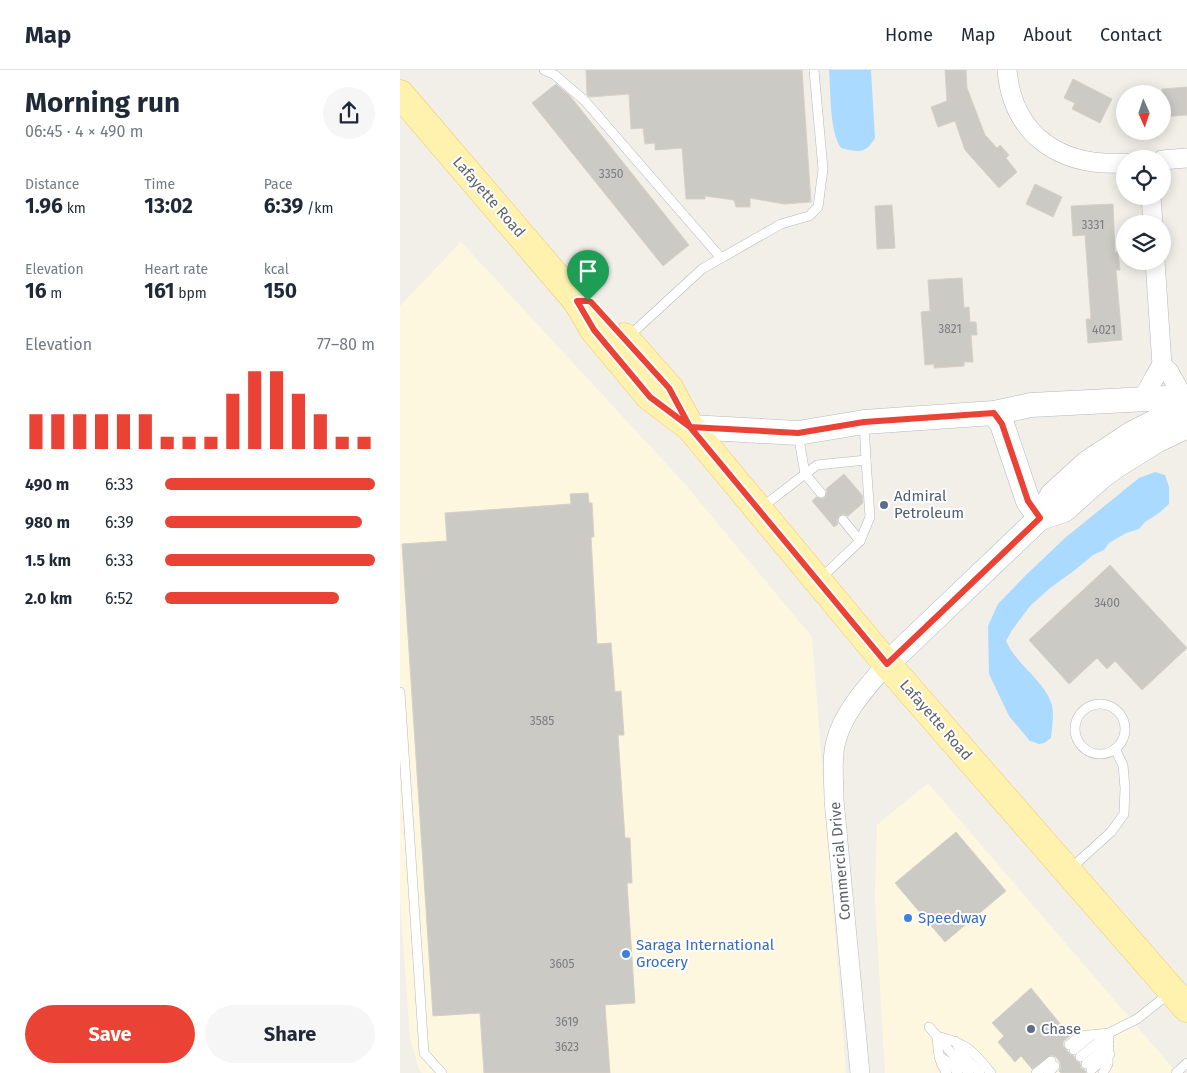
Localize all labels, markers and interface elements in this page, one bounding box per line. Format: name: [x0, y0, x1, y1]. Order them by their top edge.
text: Map: [25, 21, 71, 49]
text: Home: [885, 24, 933, 46]
text: Map: [961, 24, 995, 46]
text: About: [1023, 24, 1072, 46]
text: Contact: [1100, 24, 1162, 46]
north arrow: [1116, 85, 1171, 140]
map controls: [1116, 85, 1171, 270]
text: Morning run: [25, 86, 180, 119]
button: share: [323, 87, 375, 139]
text: 06:45 · 4 × 490 m: [25, 122, 143, 141]
button: locate: [1116, 150, 1171, 205]
street label: Lafayette Road: [449, 153, 529, 241]
house number: 3350: [599, 167, 624, 181]
text: Distance: [25, 176, 79, 193]
text: Time: [144, 176, 175, 193]
text: Pace: [264, 176, 293, 193]
text: 1.96: [25, 193, 63, 219]
text: 13:02: [144, 193, 193, 219]
text: 6:39: [264, 193, 303, 219]
text: km: [63, 200, 86, 217]
text: /km: [303, 200, 333, 217]
button: layers: [1116, 215, 1171, 270]
house number: 3331: [1082, 218, 1104, 232]
pin: [567, 250, 609, 301]
icon: arrive: [574, 257, 602, 285]
text: Elevation: [25, 261, 84, 278]
text: Heart rate: [144, 261, 208, 278]
text: kcal: [264, 261, 289, 278]
text: 16: [25, 278, 47, 304]
text: 161: [144, 278, 174, 304]
text: 150: [264, 278, 297, 304]
text: m: [47, 285, 62, 302]
text: bpm: [174, 285, 207, 302]
house number: 3821: [938, 322, 962, 336]
house number: 4021: [1092, 323, 1116, 337]
text: Elevation: [25, 335, 92, 354]
text: 77–80 m: [317, 335, 375, 354]
text: 490 m: [25, 475, 69, 494]
text: 6:33: [105, 475, 133, 494]
place label: Admiral Petroleum: [894, 487, 964, 522]
marker: Admiral Petroleum: [878, 499, 890, 511]
text: 980 m: [25, 513, 70, 532]
text: 6:39: [105, 513, 134, 532]
text: 1.5 km: [25, 551, 71, 570]
text: 6:33: [105, 551, 133, 570]
text: 2.0 km: [25, 589, 72, 608]
text: 6:52: [105, 589, 133, 608]
house number: 3400: [1094, 596, 1120, 610]
street label: Lafayette Road: [896, 676, 976, 764]
house number: 3585: [530, 714, 554, 728]
street label: Commercial Drive: [826, 801, 854, 921]
place label: Speedway: [918, 909, 987, 927]
marker: Speedway: [902, 912, 914, 924]
place label: Saraga International Grocery: [636, 936, 775, 971]
marker: Saraga International Grocery: [620, 948, 632, 960]
house number: 3605: [549, 957, 575, 971]
button: Save: [25, 1005, 195, 1063]
button: Share: [205, 1005, 375, 1063]
house number: 3619: [555, 1015, 579, 1029]
place label: Chase: [1041, 1020, 1081, 1038]
marker: Chase: [1025, 1023, 1037, 1035]
house number: 3623: [555, 1040, 579, 1054]

